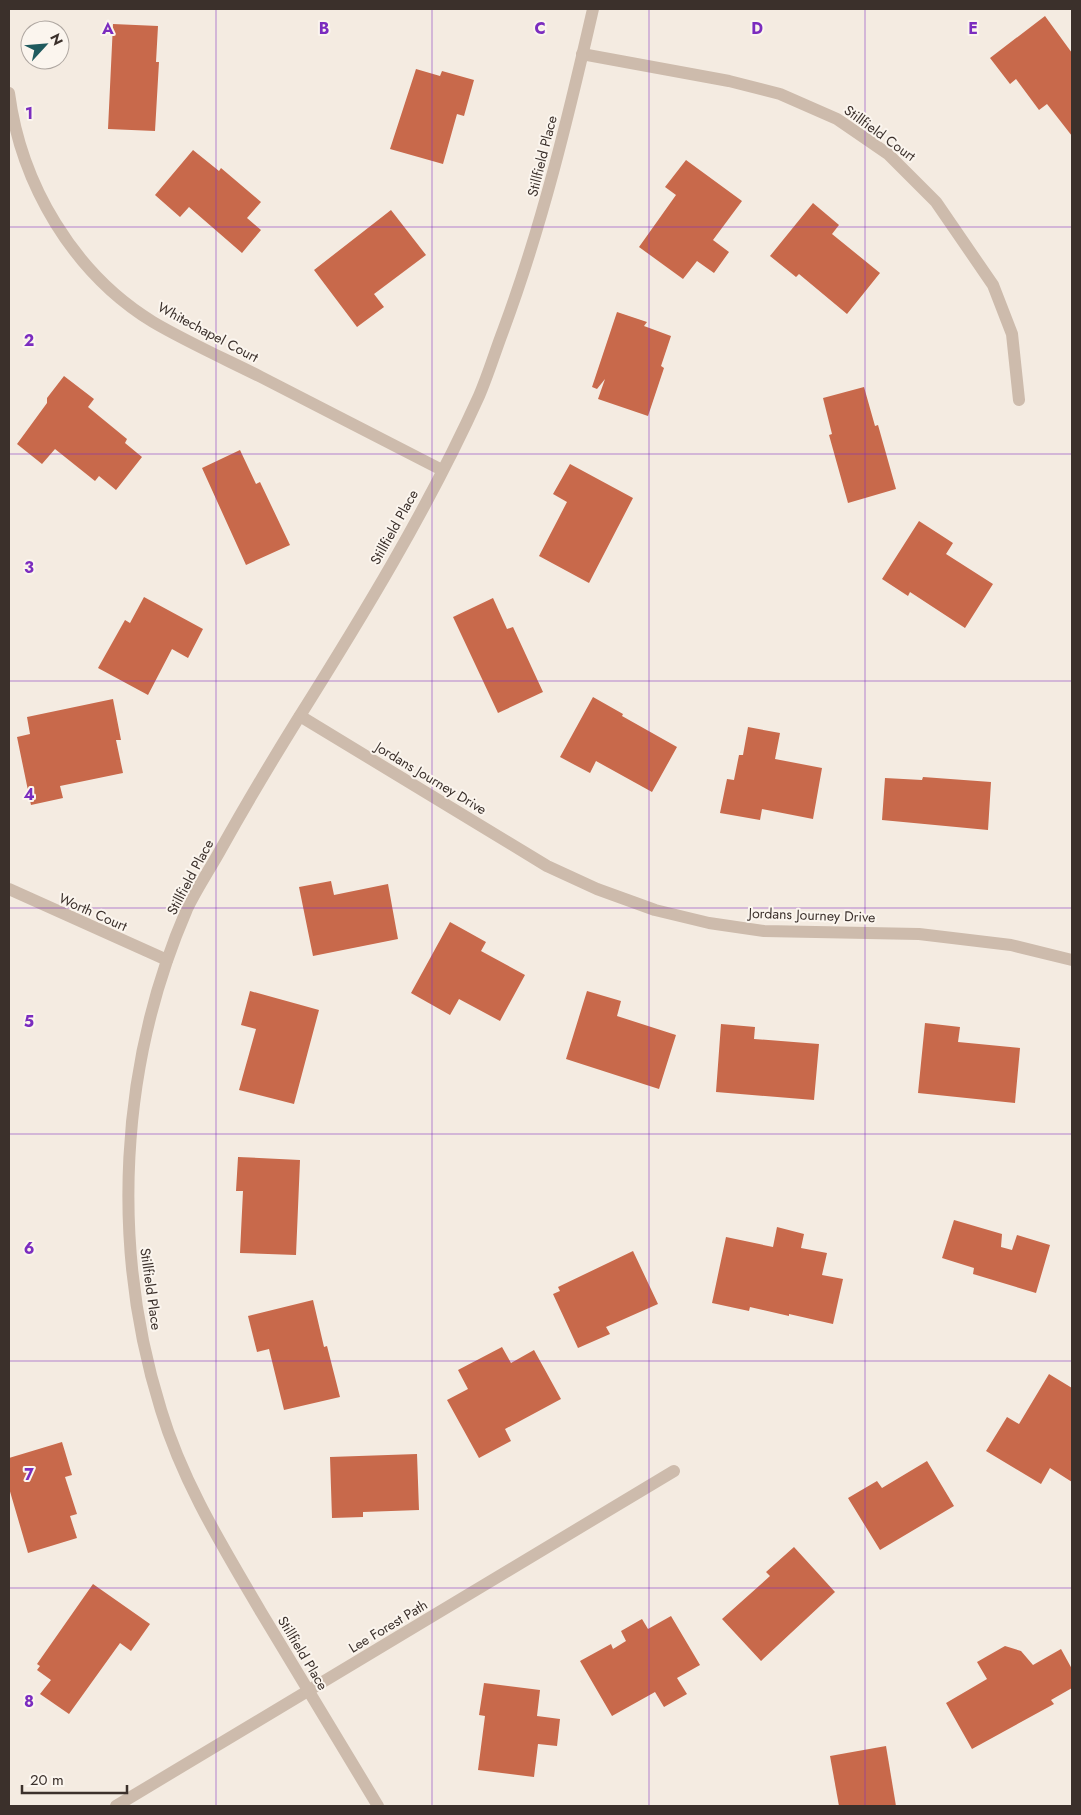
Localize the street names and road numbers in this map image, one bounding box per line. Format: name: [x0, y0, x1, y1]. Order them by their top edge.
street label: Stillfield Court: [840, 100, 920, 166]
street label: Stillfield Place: [522, 113, 562, 199]
street label: Whitechapel Court: [154, 297, 263, 367]
street label: Stillfield Place: [365, 486, 423, 568]
street label: Jordans Journey Drive: [370, 736, 490, 819]
street label: Stillfield Place: [162, 836, 218, 918]
street label: Worth Court: [56, 888, 131, 936]
street label: Jordans Journey Drive: [746, 903, 876, 927]
street label: Stillfield Place: [135, 1247, 167, 1331]
street label: Lee Forest Path: [345, 1595, 431, 1657]
street label: Stillfield Place: [273, 1612, 333, 1694]

